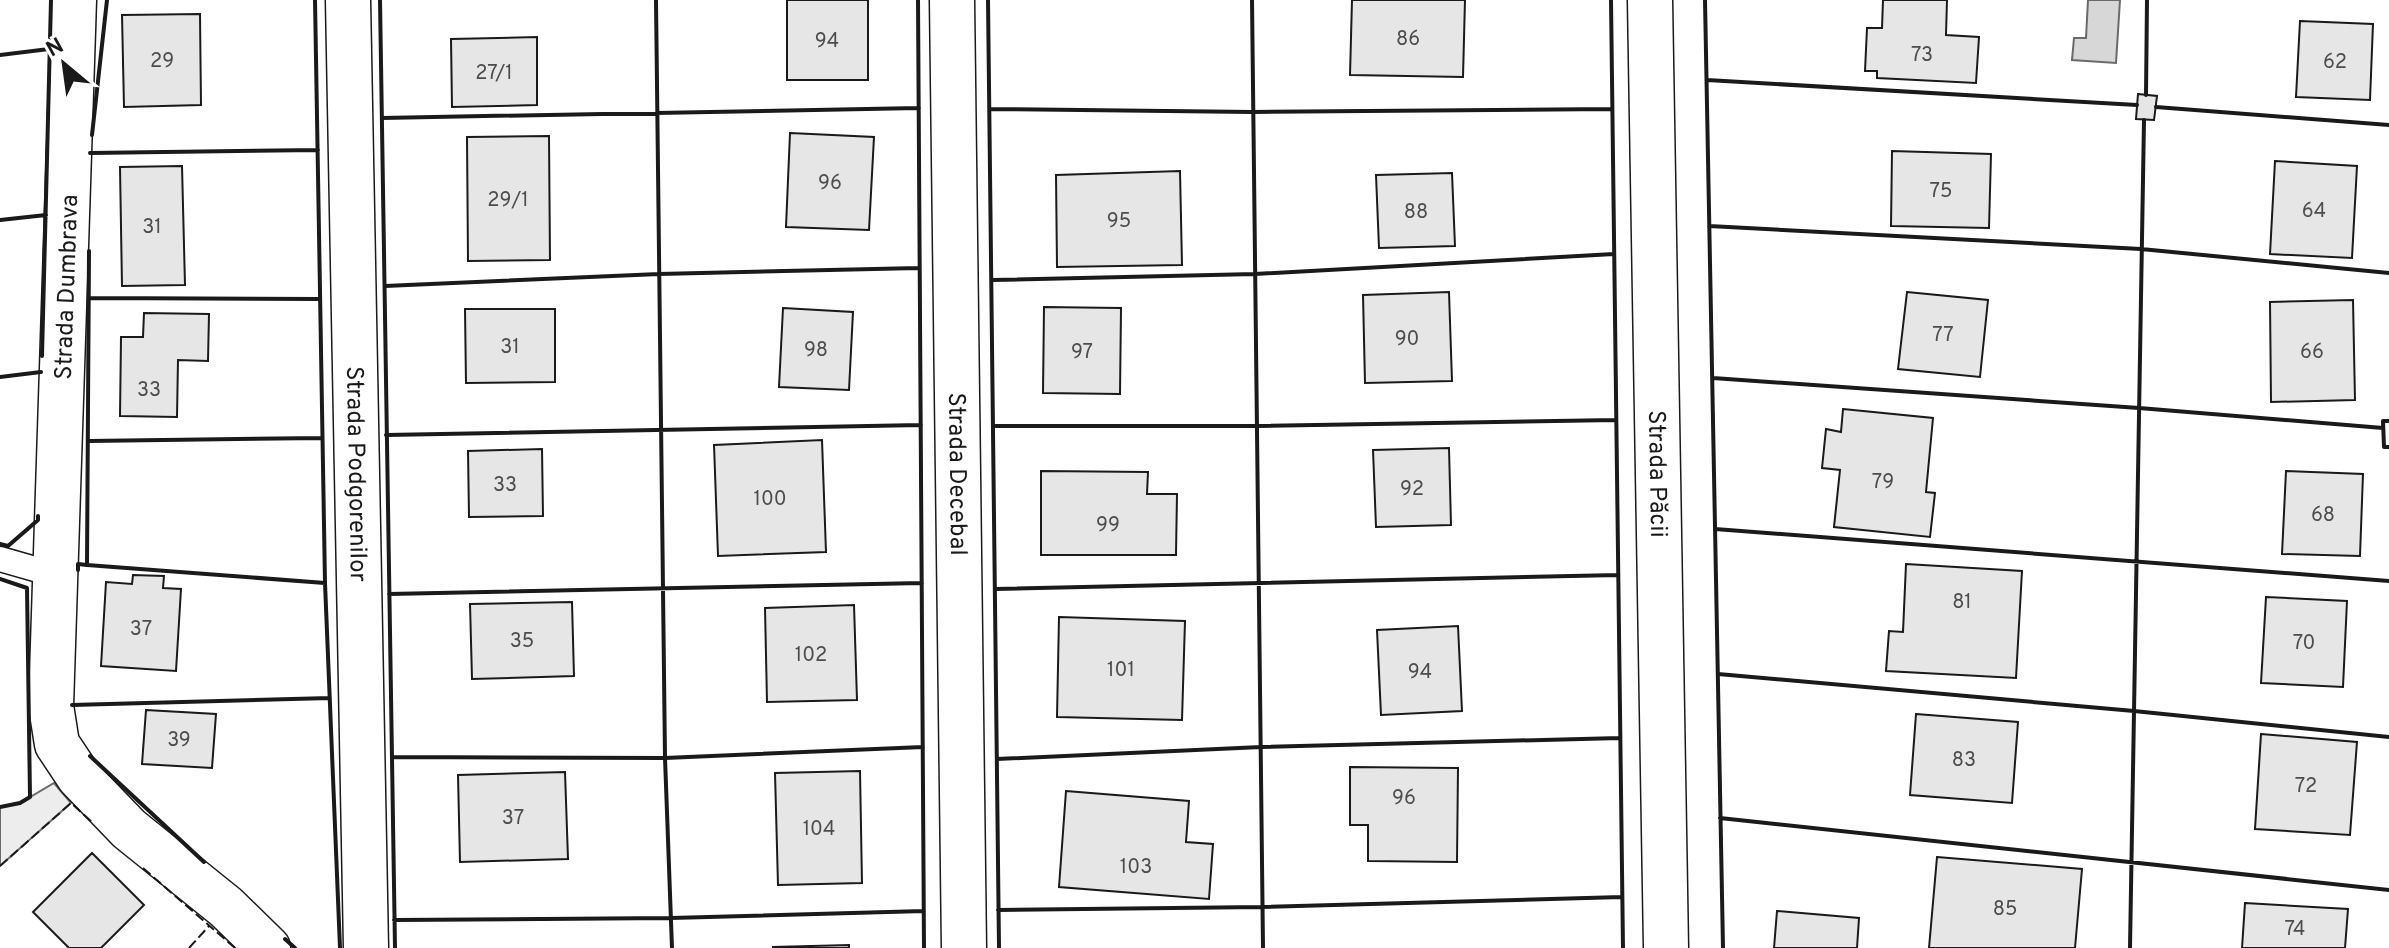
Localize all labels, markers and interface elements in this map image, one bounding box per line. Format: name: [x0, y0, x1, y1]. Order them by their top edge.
north arrow: [24, 24, 104, 104]
house number: 86: [1396, 27, 1420, 53]
house number: 94: [815, 29, 839, 55]
text: N: [42, 33, 69, 64]
house number: 73: [1911, 43, 1933, 69]
house number: 29: [150, 49, 174, 75]
house number: 62: [2323, 50, 2347, 76]
house number: 27/1: [475, 61, 513, 87]
house number: 96: [818, 171, 842, 197]
house number: 75: [1930, 179, 1952, 205]
house number: 29/1: [487, 188, 529, 214]
street label: Strada Dumbrava: [50, 194, 86, 380]
house number: 64: [2302, 199, 2326, 225]
house number: 88: [1404, 200, 1428, 226]
house number: 95: [1107, 209, 1131, 235]
house number: 31: [142, 215, 162, 241]
house number: 77: [1932, 323, 1954, 349]
house number: 90: [1395, 327, 1419, 353]
house number: 31: [500, 335, 520, 361]
house number: 98: [804, 338, 828, 364]
house number: 97: [1071, 340, 1093, 366]
house number: 66: [2300, 340, 2324, 366]
street label: Strada Podgorenilor: [338, 366, 372, 582]
house number: 33: [137, 378, 161, 404]
street label: Strada Decebal: [940, 392, 972, 556]
street label: Strada Păcii: [1640, 410, 1672, 538]
house number: 79: [1872, 470, 1894, 496]
house number: 33: [493, 473, 517, 499]
house number: 92: [1400, 477, 1424, 503]
house number: 100: [754, 487, 786, 513]
house number: 68: [2311, 503, 2335, 529]
house number: 99: [1096, 513, 1120, 539]
house number: 81: [1952, 590, 1972, 616]
house number: 37: [130, 617, 152, 643]
house number: 35: [510, 629, 534, 655]
house number: 70: [2293, 631, 2315, 657]
house number: 102: [795, 643, 827, 669]
house number: 101: [1107, 658, 1135, 684]
house number: 94: [1408, 660, 1432, 686]
house number: 39: [167, 728, 191, 754]
house number: 83: [1952, 748, 1976, 774]
house number: 72: [2295, 774, 2317, 800]
house number: 96: [1392, 786, 1416, 812]
house number: 37: [502, 806, 524, 832]
house number: 104: [803, 817, 835, 843]
house number: 103: [1120, 855, 1152, 881]
house number: 85: [1993, 897, 2017, 923]
house number: 74: [2285, 917, 2305, 943]

